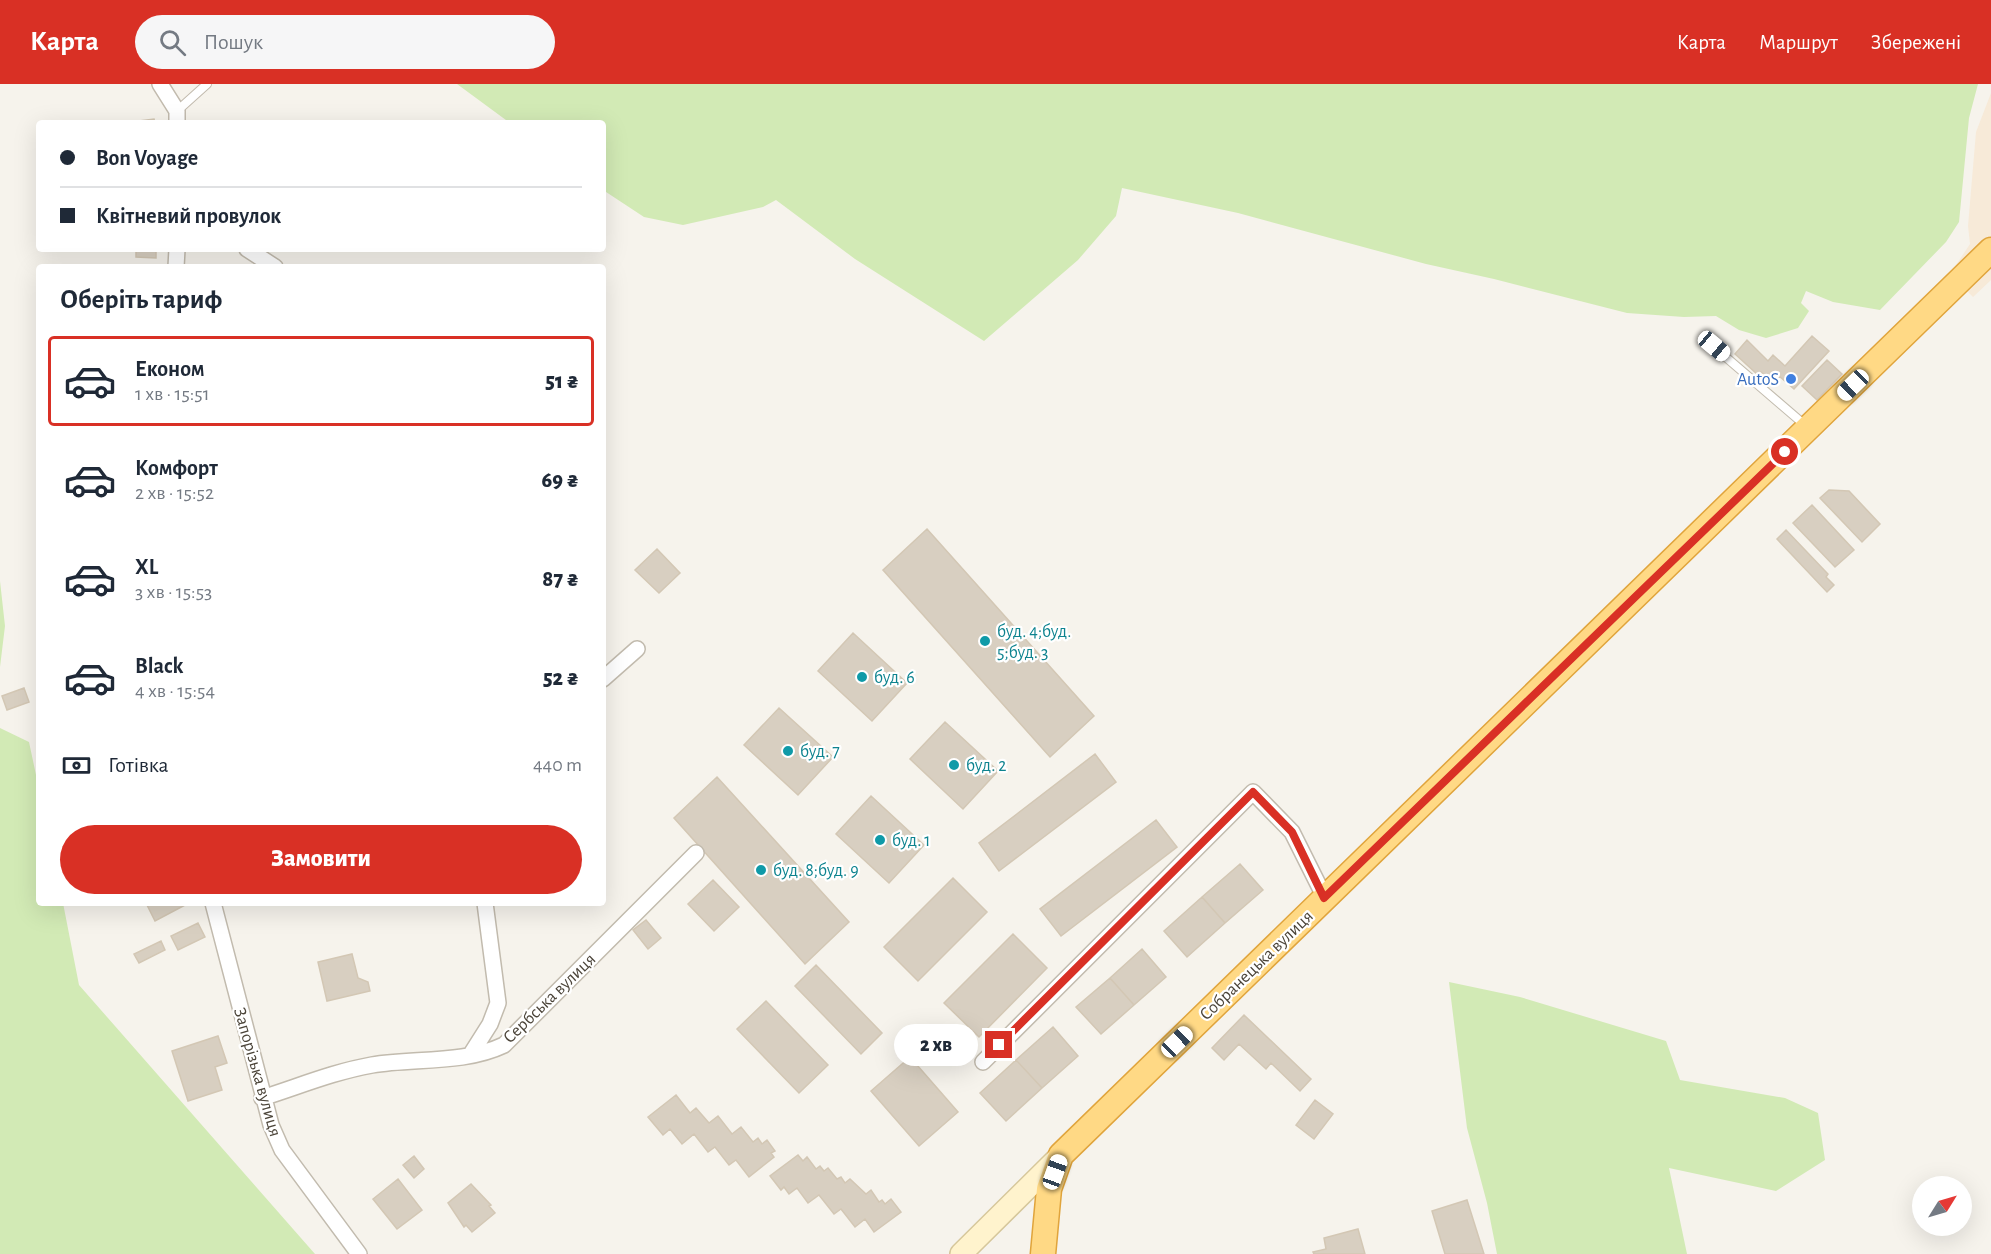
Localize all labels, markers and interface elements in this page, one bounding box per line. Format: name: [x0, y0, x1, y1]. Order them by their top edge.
search box: [135, 15, 555, 69]
icon: search: [156, 26, 189, 59]
text: Карта: [30, 28, 99, 56]
text: Пошук: [204, 31, 263, 53]
text: Карта: [1677, 32, 1726, 53]
text: Маршрут: [1759, 32, 1838, 53]
text: Збережені: [1871, 32, 1961, 53]
text: Bon Voyage: [96, 147, 198, 169]
text: Квітневий провулок: [96, 205, 281, 227]
text: Оберіть тариф: [60, 286, 222, 313]
car: [1694, 328, 1734, 364]
icon: car: [63, 354, 117, 408]
text: Економ: [135, 358, 205, 380]
car: [1834, 366, 1872, 404]
text: 51 ₴: [545, 370, 579, 392]
place label: AutoS: [1737, 371, 1779, 389]
marker: AutoS: [1784, 372, 1798, 386]
text: 1 хв · 15:51: [135, 384, 210, 404]
route start: [1771, 438, 1798, 465]
icon: car: [63, 453, 117, 507]
text: Комфорт: [135, 457, 218, 479]
text: 69 ₴: [542, 469, 579, 491]
text: 2 хв · 15:52: [135, 483, 214, 503]
icon: car: [63, 552, 117, 606]
text: XL: [135, 556, 158, 578]
text: 87 ₴: [542, 568, 579, 590]
text: 3 хв · 15:53: [135, 582, 212, 602]
place label: буд. 4;буд. 5;буд. 3: [997, 622, 1071, 662]
marker: буд. 4;буд. 5;буд. 3: [978, 634, 992, 648]
icon: car: [63, 651, 117, 705]
text: Black: [135, 655, 183, 677]
text: 52 ₴: [543, 667, 579, 689]
place label: буд. 6: [874, 668, 915, 687]
marker: буд. 6: [855, 670, 869, 684]
text: 4 хв · 15:54: [135, 681, 215, 701]
place label: буд. 7: [800, 742, 840, 761]
marker: буд. 7: [781, 744, 795, 758]
icon: cash: [60, 749, 93, 782]
text: Готівка: [108, 754, 169, 776]
text: 440 m: [533, 755, 582, 775]
place label: буд. 2: [966, 756, 1006, 775]
marker: буд. 2: [947, 758, 961, 772]
button: Замовити: [60, 825, 582, 894]
place label: буд. 1: [892, 831, 930, 850]
marker: буд. 1: [873, 833, 887, 847]
place label: буд. 8;буд. 9: [773, 861, 859, 880]
marker: буд. 8;буд. 9: [754, 863, 768, 877]
street label: Собранецька вулиця: [1196, 906, 1317, 1024]
street label: Сербська вулиця: [499, 949, 599, 1047]
street label: Запорізька вулиця: [230, 1006, 284, 1139]
car: [1158, 1023, 1196, 1061]
callout: 2 хв: [894, 1024, 978, 1066]
route end: [985, 1031, 1012, 1058]
text: 2 хв: [920, 1035, 952, 1055]
car: [1040, 1152, 1070, 1192]
north arrow: [1912, 1176, 1972, 1236]
map controls: [1912, 1176, 1972, 1236]

